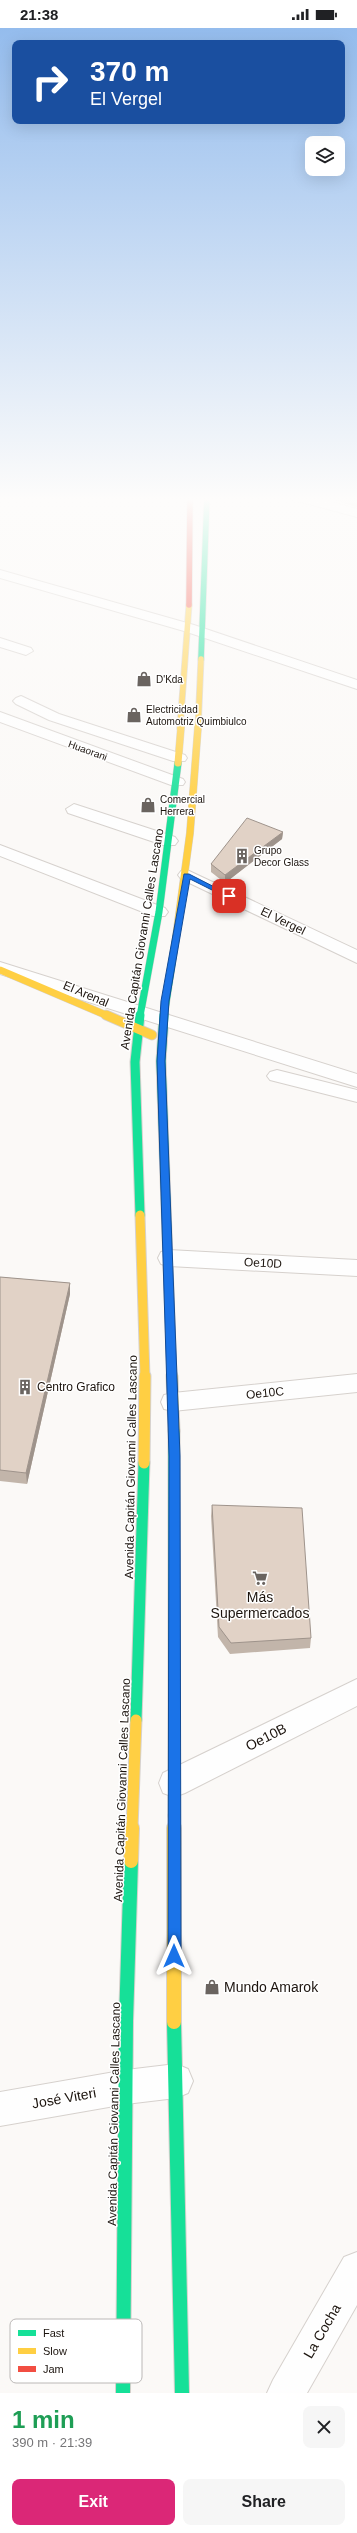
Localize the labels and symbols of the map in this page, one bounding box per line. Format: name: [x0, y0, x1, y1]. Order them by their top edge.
shop icon: D'Kda: [135, 670, 153, 688]
place label: D'Kda: [156, 674, 183, 685]
place label: Electricidad Automotriz Quimbiulco: [146, 704, 247, 727]
shop icon: Electricidad Automotriz Quimbiulco: [125, 706, 143, 724]
street label: Huaorani: [67, 738, 109, 763]
place label: Comercial Herrera: [160, 794, 205, 817]
shop icon: Comercial Herrera: [139, 796, 157, 814]
street label: Avenida Capitán Giovanni Calles Lascano: [118, 827, 166, 1051]
place label: Grupo Decor Glass: [254, 845, 309, 868]
building icon: Grupo Decor Glass: [233, 847, 251, 865]
pin: [212, 879, 246, 913]
street label: El Vergel: [258, 904, 308, 938]
street label: El Arenal: [61, 978, 111, 1010]
street label: Oe10D: [244, 1255, 283, 1271]
street label: Avenida Capitán Giovanni Calles Lascano: [122, 1355, 140, 1579]
building icon: Centro Grafico: [16, 1378, 34, 1396]
place label: Centro Grafico: [37, 1380, 115, 1394]
street label: Oe10C: [245, 1384, 285, 1402]
supermarket icon: Más Supermercados: [251, 1569, 269, 1587]
place label: Más Supermercados: [211, 1589, 309, 1621]
street label: Avenida Capitán Giovanni Calles Lascano: [111, 1678, 133, 1902]
street label: Oe10B: [243, 1720, 289, 1754]
position arrow: [153, 1935, 195, 1977]
shop icon: Mundo Amarok: [203, 1978, 221, 1996]
place label: Mundo Amarok: [224, 1979, 319, 1995]
street label: Avenida Capitán Giovanni Calles Lascano: [105, 2002, 123, 2226]
street label: José Viteri: [31, 2084, 97, 2112]
street label: La Cocha: [300, 2301, 344, 2361]
legend: [10, 2319, 142, 2383]
text: Fast: [43, 2327, 64, 2339]
text: Slow: [43, 2345, 67, 2357]
text: Jam: [43, 2363, 64, 2375]

